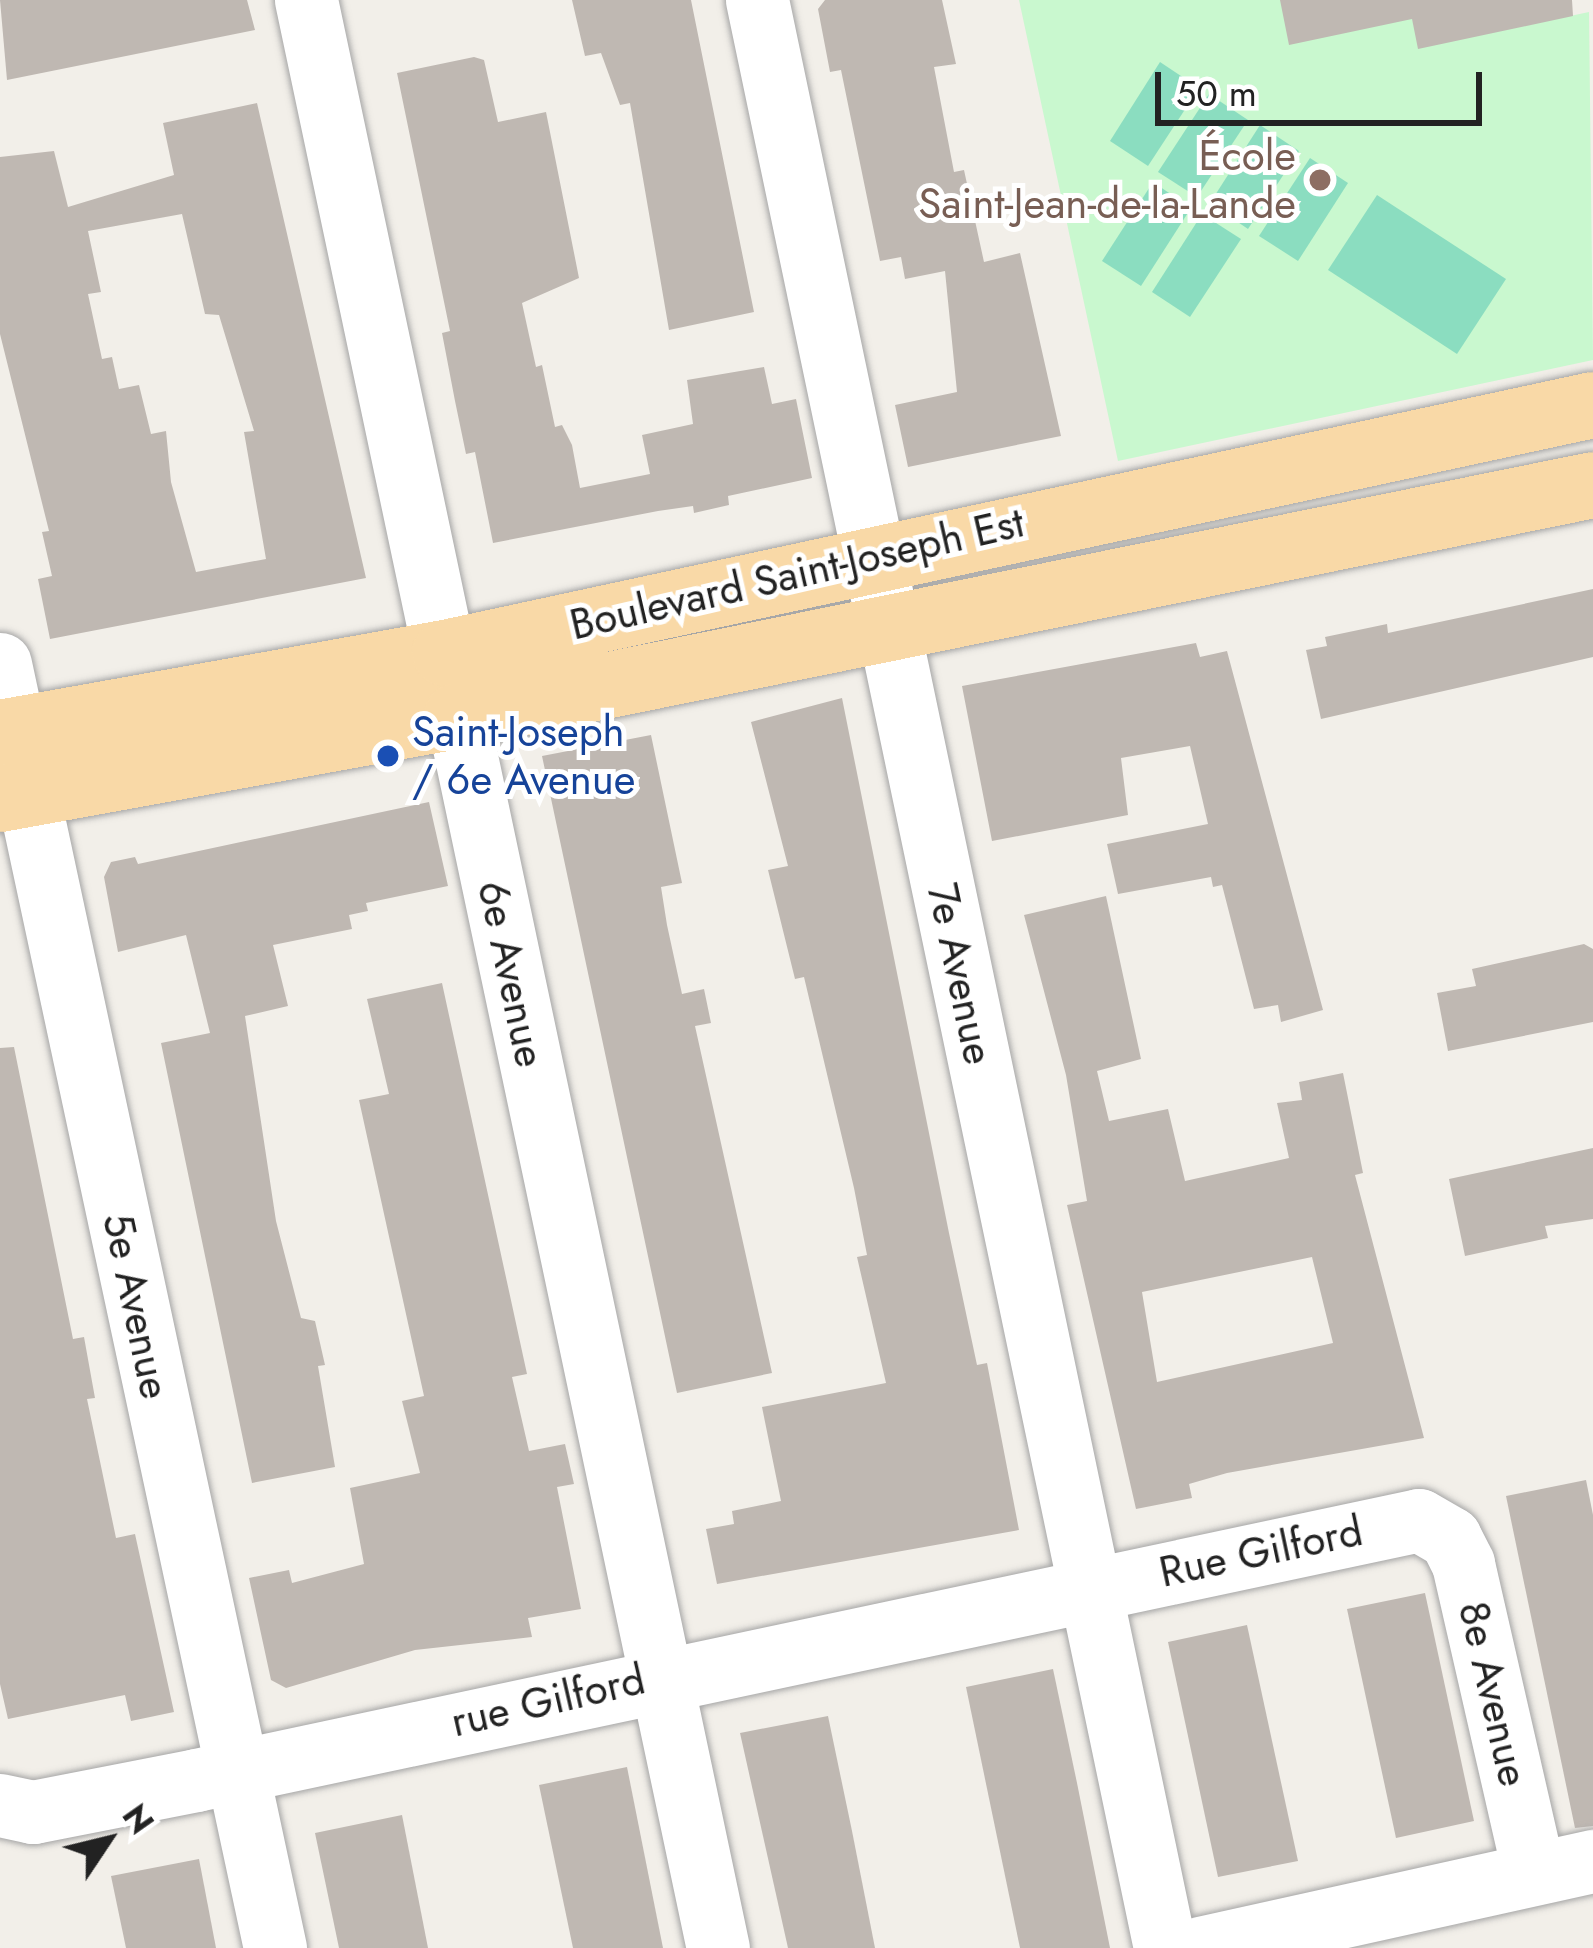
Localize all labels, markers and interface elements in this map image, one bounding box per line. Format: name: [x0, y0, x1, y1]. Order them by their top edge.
scale bar: [1161, 48, 1488, 122]
text: 50 m: [1176, 67, 1257, 119]
place label: École Saint-Jean-de-la-Lande: [918, 131, 1296, 230]
marker: École Saint-Jean-de-la-Lande: [1307, 167, 1333, 193]
street label: Boulevard Saint-Joseph Est: [565, 497, 1029, 651]
place label: Saint-Joseph / 6e Avenue: [412, 707, 635, 806]
marker: Saint-Joseph / 6e Avenue: [375, 743, 401, 769]
street label: 6e Avenue: [467, 876, 555, 1072]
street label: 7e Avenue: [916, 879, 1004, 1069]
street label: 5e Avenue: [92, 1208, 180, 1404]
street label: Rue Gilford: [1155, 1506, 1367, 1598]
street label: 8e Avenue: [1447, 1597, 1539, 1791]
street label: rue Gilford: [446, 1654, 650, 1748]
north arrow: [48, 1780, 168, 1900]
text: N: [111, 1795, 165, 1843]

